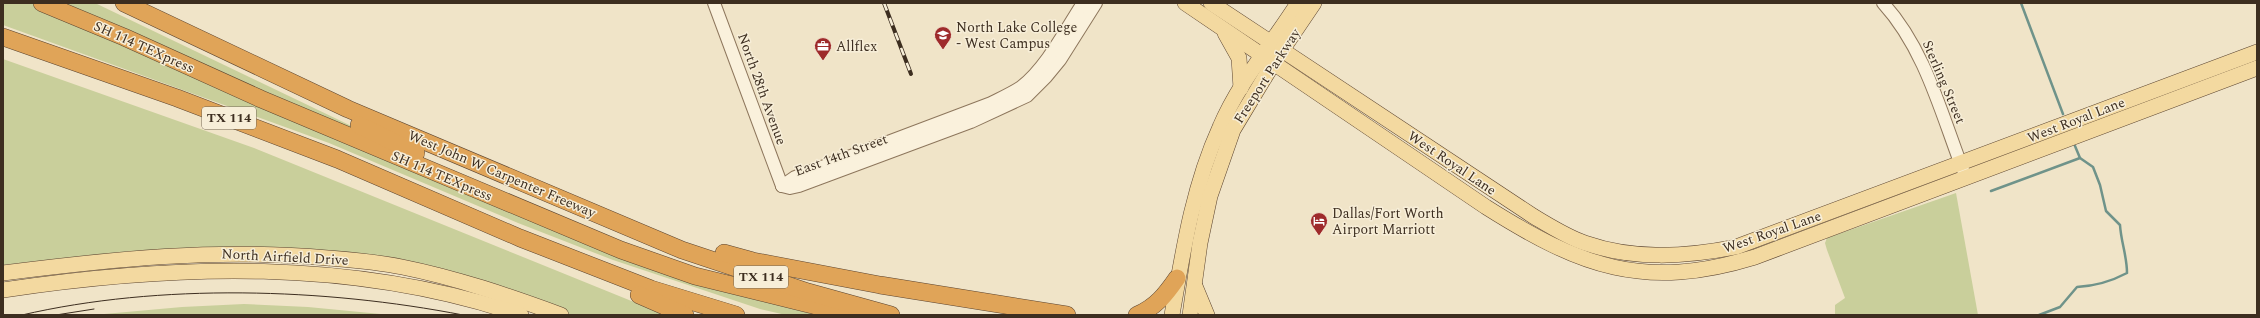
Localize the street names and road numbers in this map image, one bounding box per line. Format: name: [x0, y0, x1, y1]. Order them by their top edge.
street label: SH 114 TEXpress: [90, 15, 198, 79]
street label: Freeport Parkway: [1228, 23, 1306, 128]
street label: North 28th Avenue: [732, 30, 792, 148]
street label: Sterling Street: [1917, 37, 1971, 127]
street label: West Royal Lane: [2024, 92, 2128, 148]
road number: TX 114: [202, 107, 256, 129]
street label: West John W Carpenter Freeway: [405, 125, 600, 224]
street label: West Royal Lane: [1403, 125, 1501, 201]
street label: East 14th Street: [792, 128, 891, 182]
street label: SH 114 TEXpress: [388, 145, 496, 207]
street label: West Royal Lane: [1720, 205, 1824, 259]
street label: North Airfield Drive: [221, 243, 349, 271]
road number: TX 114: [734, 266, 788, 288]

